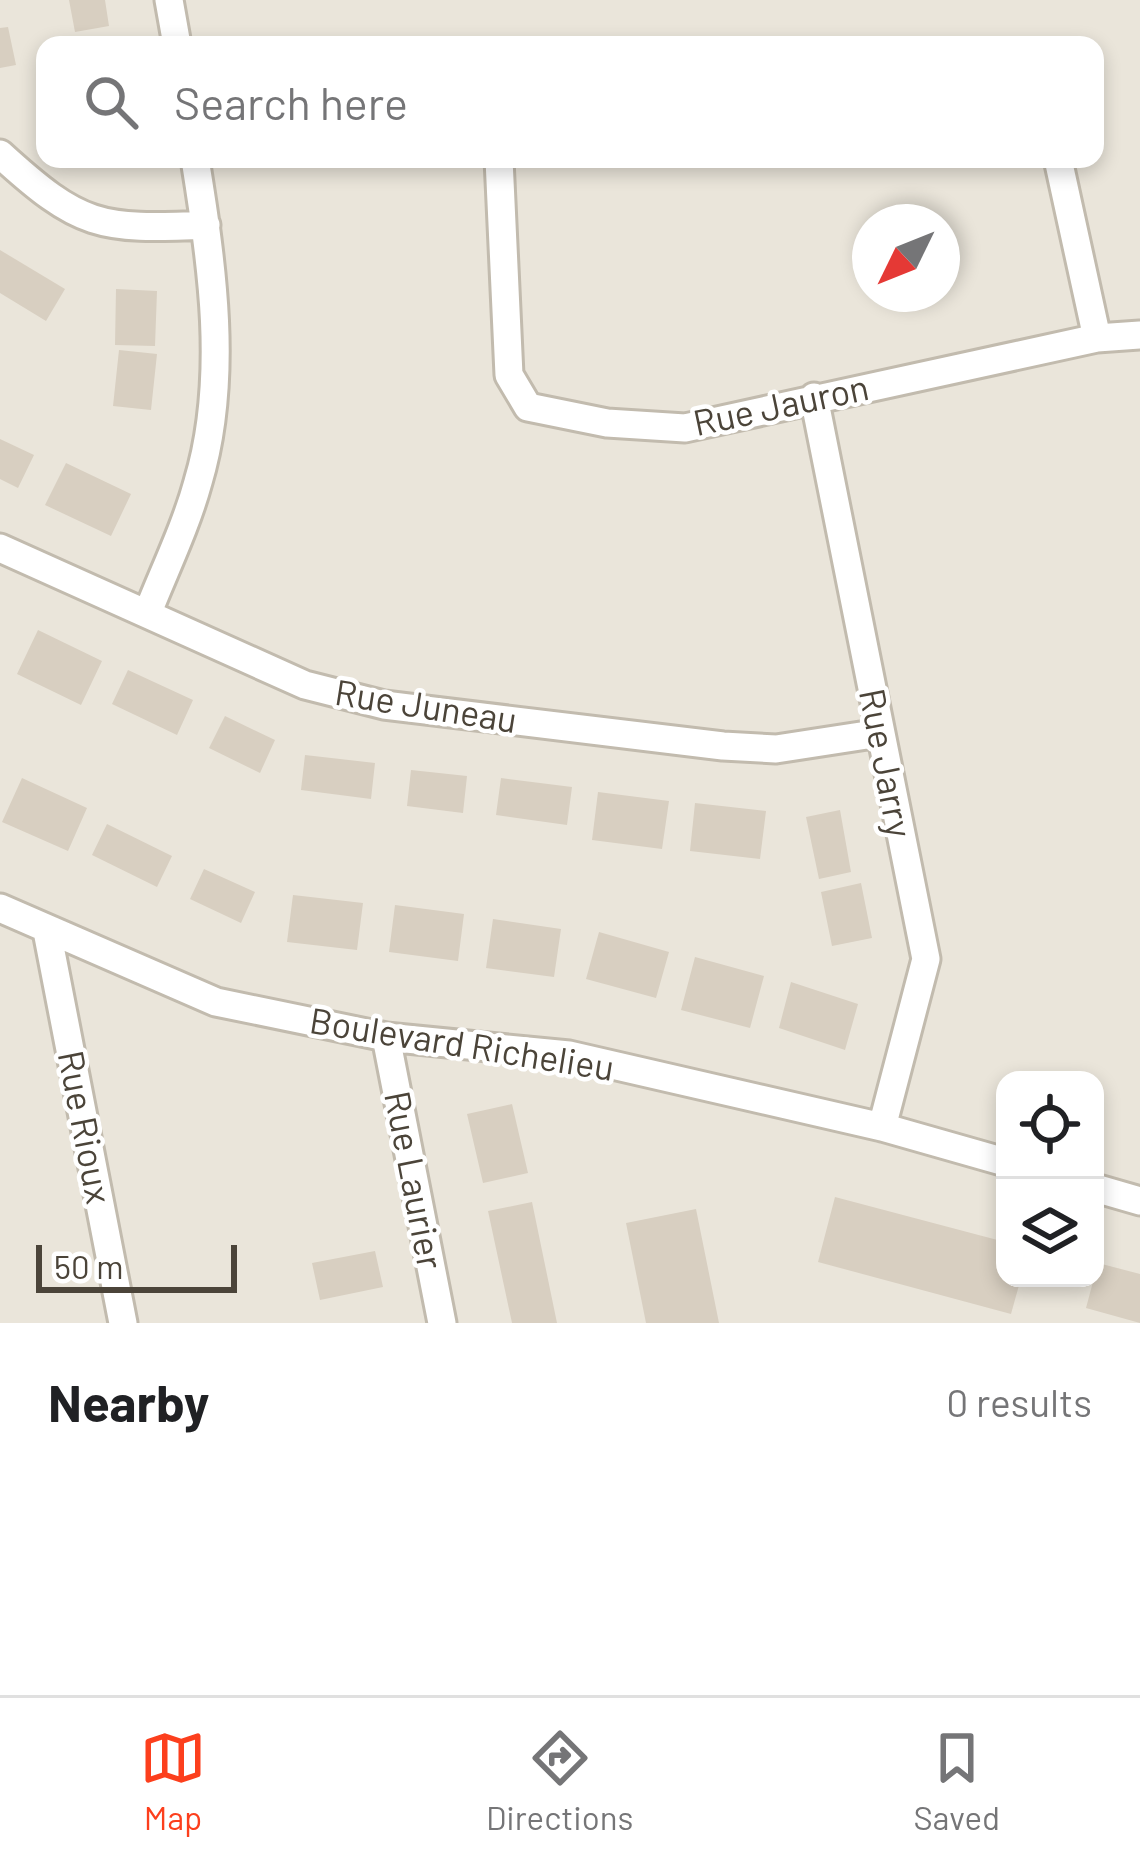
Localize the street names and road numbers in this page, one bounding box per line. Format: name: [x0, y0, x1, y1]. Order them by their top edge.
street label: Rue Jauron: [689, 364, 872, 443]
street label: Rue Juneau: [332, 669, 520, 740]
street label: Rue Jarry: [852, 685, 923, 841]
street label: Boulevard Richelieu: [307, 997, 618, 1088]
street label: Rue Rioux: [51, 1047, 122, 1207]
street label: Rue Laurier: [377, 1087, 454, 1272]

